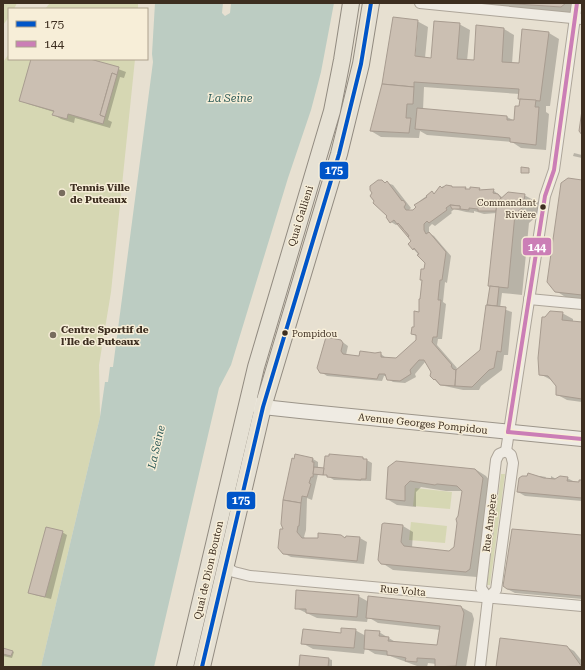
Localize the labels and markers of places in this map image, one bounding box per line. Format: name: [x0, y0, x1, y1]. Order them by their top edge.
place label: Tennis Ville de Puteaux: [70, 182, 130, 205]
marker: Tennis Ville de Puteaux: [57, 188, 67, 198]
place label: Commandant Rivière: [477, 198, 537, 220]
marker: Commandant Rivière: [538, 202, 548, 212]
place label: Centre Sportif de l'Ile de Puteaux: [61, 324, 149, 347]
marker: Pompidou: [280, 328, 290, 338]
place label: Pompidou: [292, 329, 337, 339]
marker: Centre Sportif de l'Ile de Puteaux: [48, 330, 58, 340]

